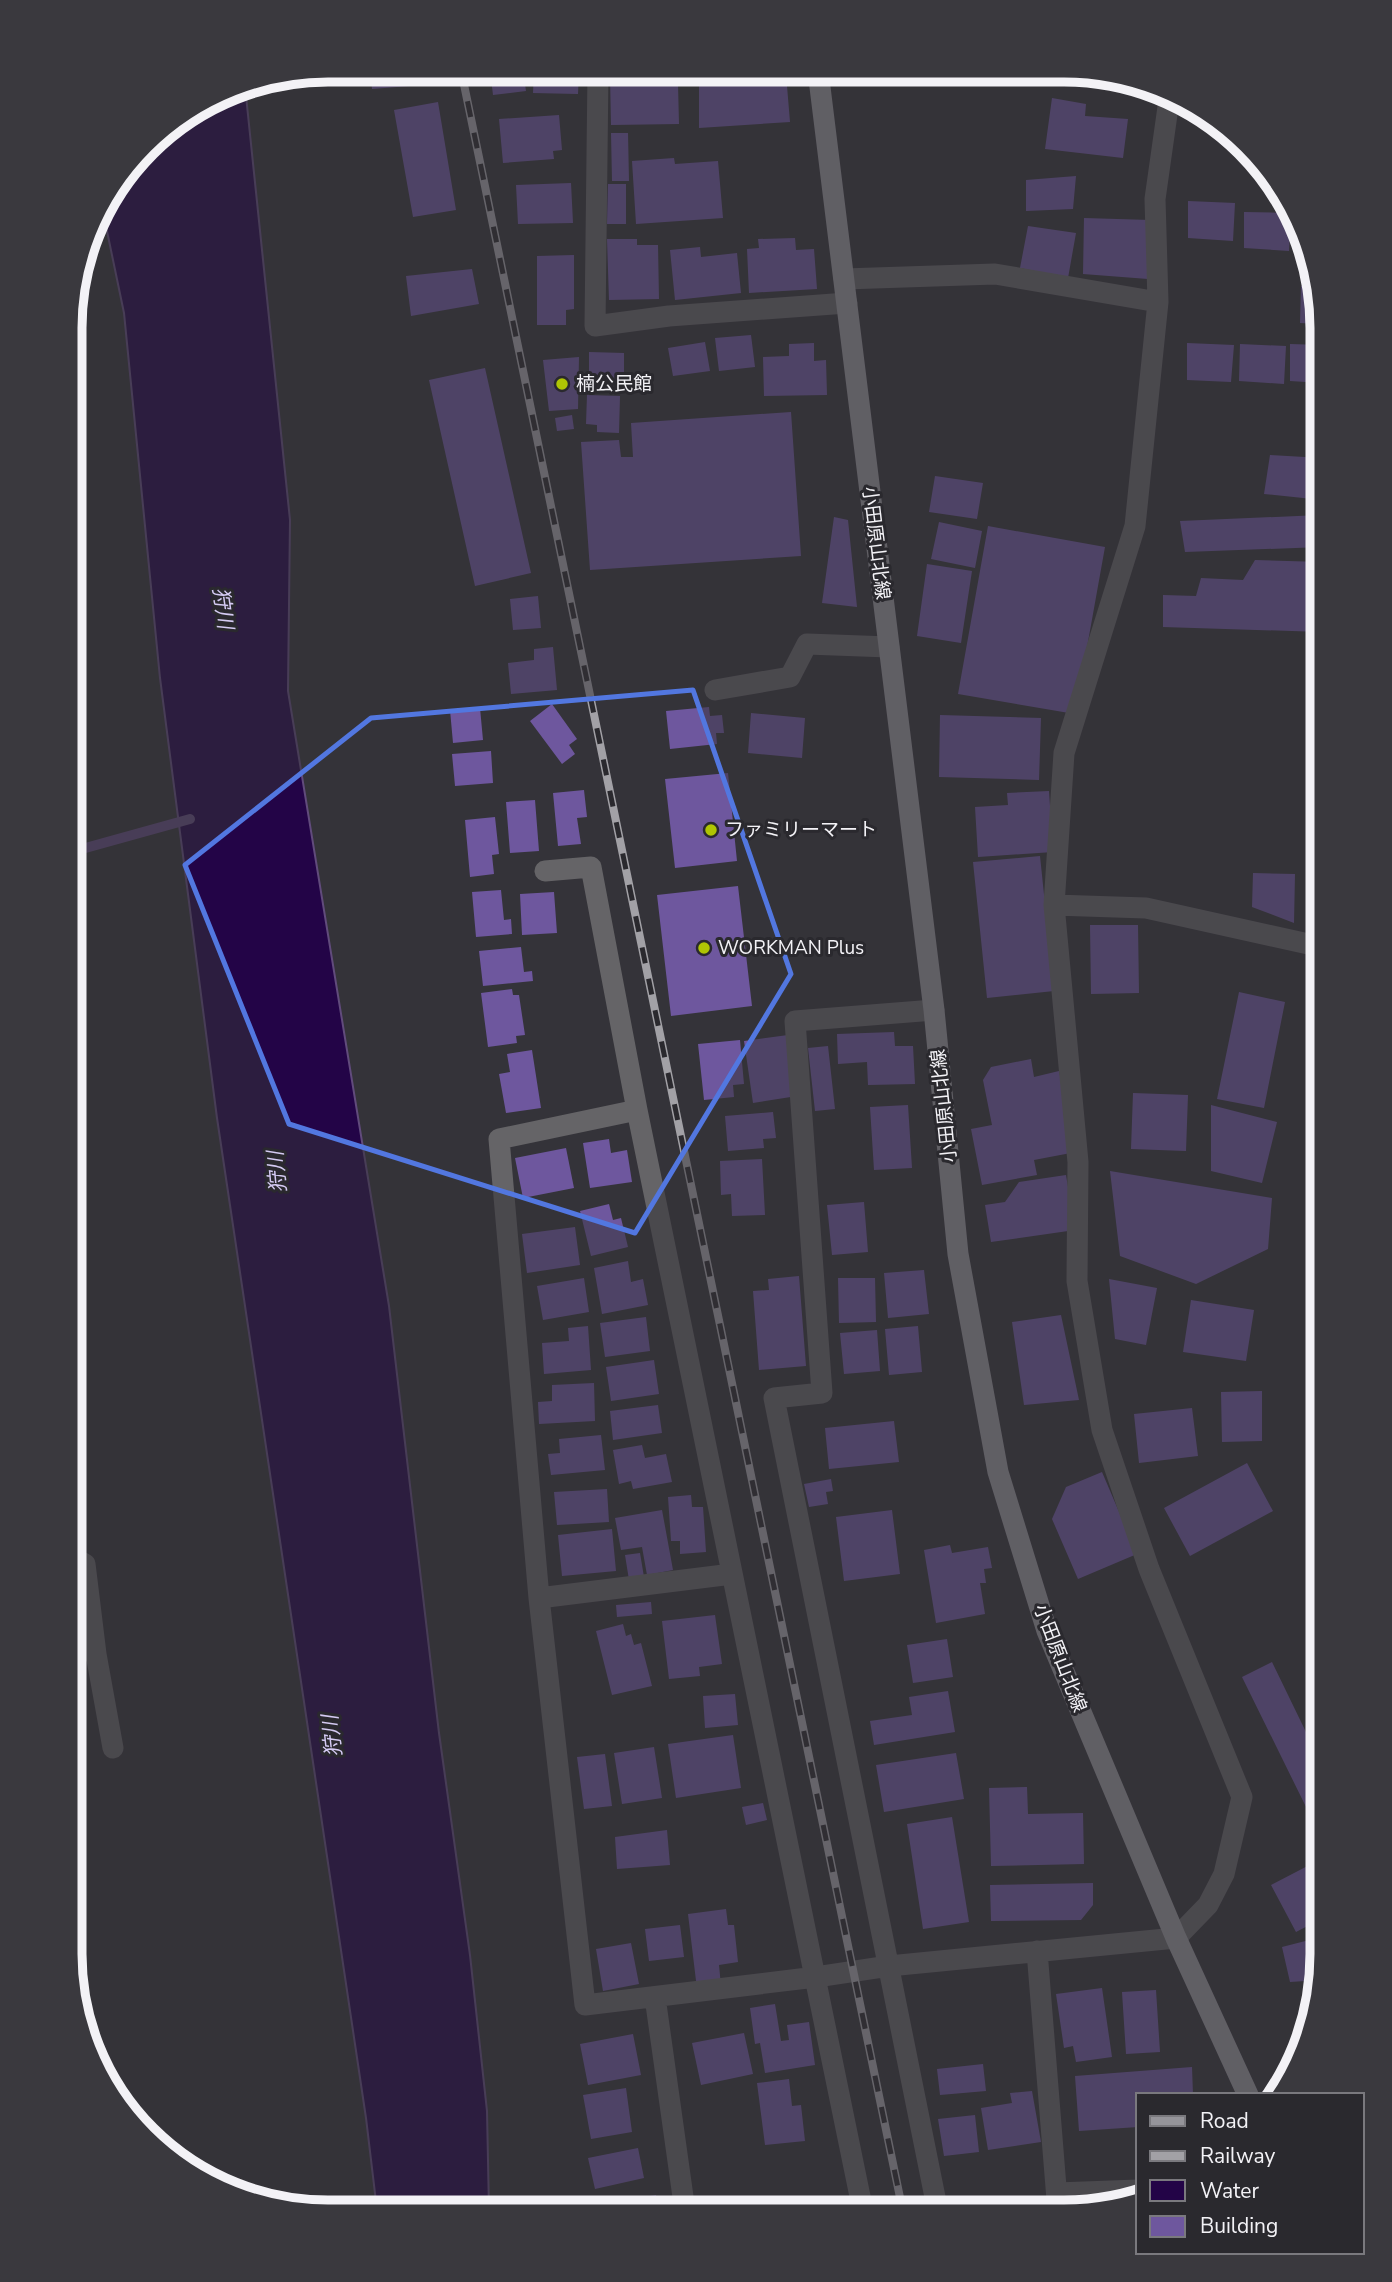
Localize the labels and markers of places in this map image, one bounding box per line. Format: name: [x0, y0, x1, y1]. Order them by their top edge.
place label: 楠公民館: [576, 371, 652, 397]
marker: 楠公民館: [554, 376, 570, 392]
place label: ファミリーマート: [725, 817, 877, 843]
marker: ファミリーマート: [703, 822, 719, 838]
place label: WORKMAN Plus: [718, 935, 864, 961]
marker: WORKMAN Plus: [696, 940, 712, 956]

